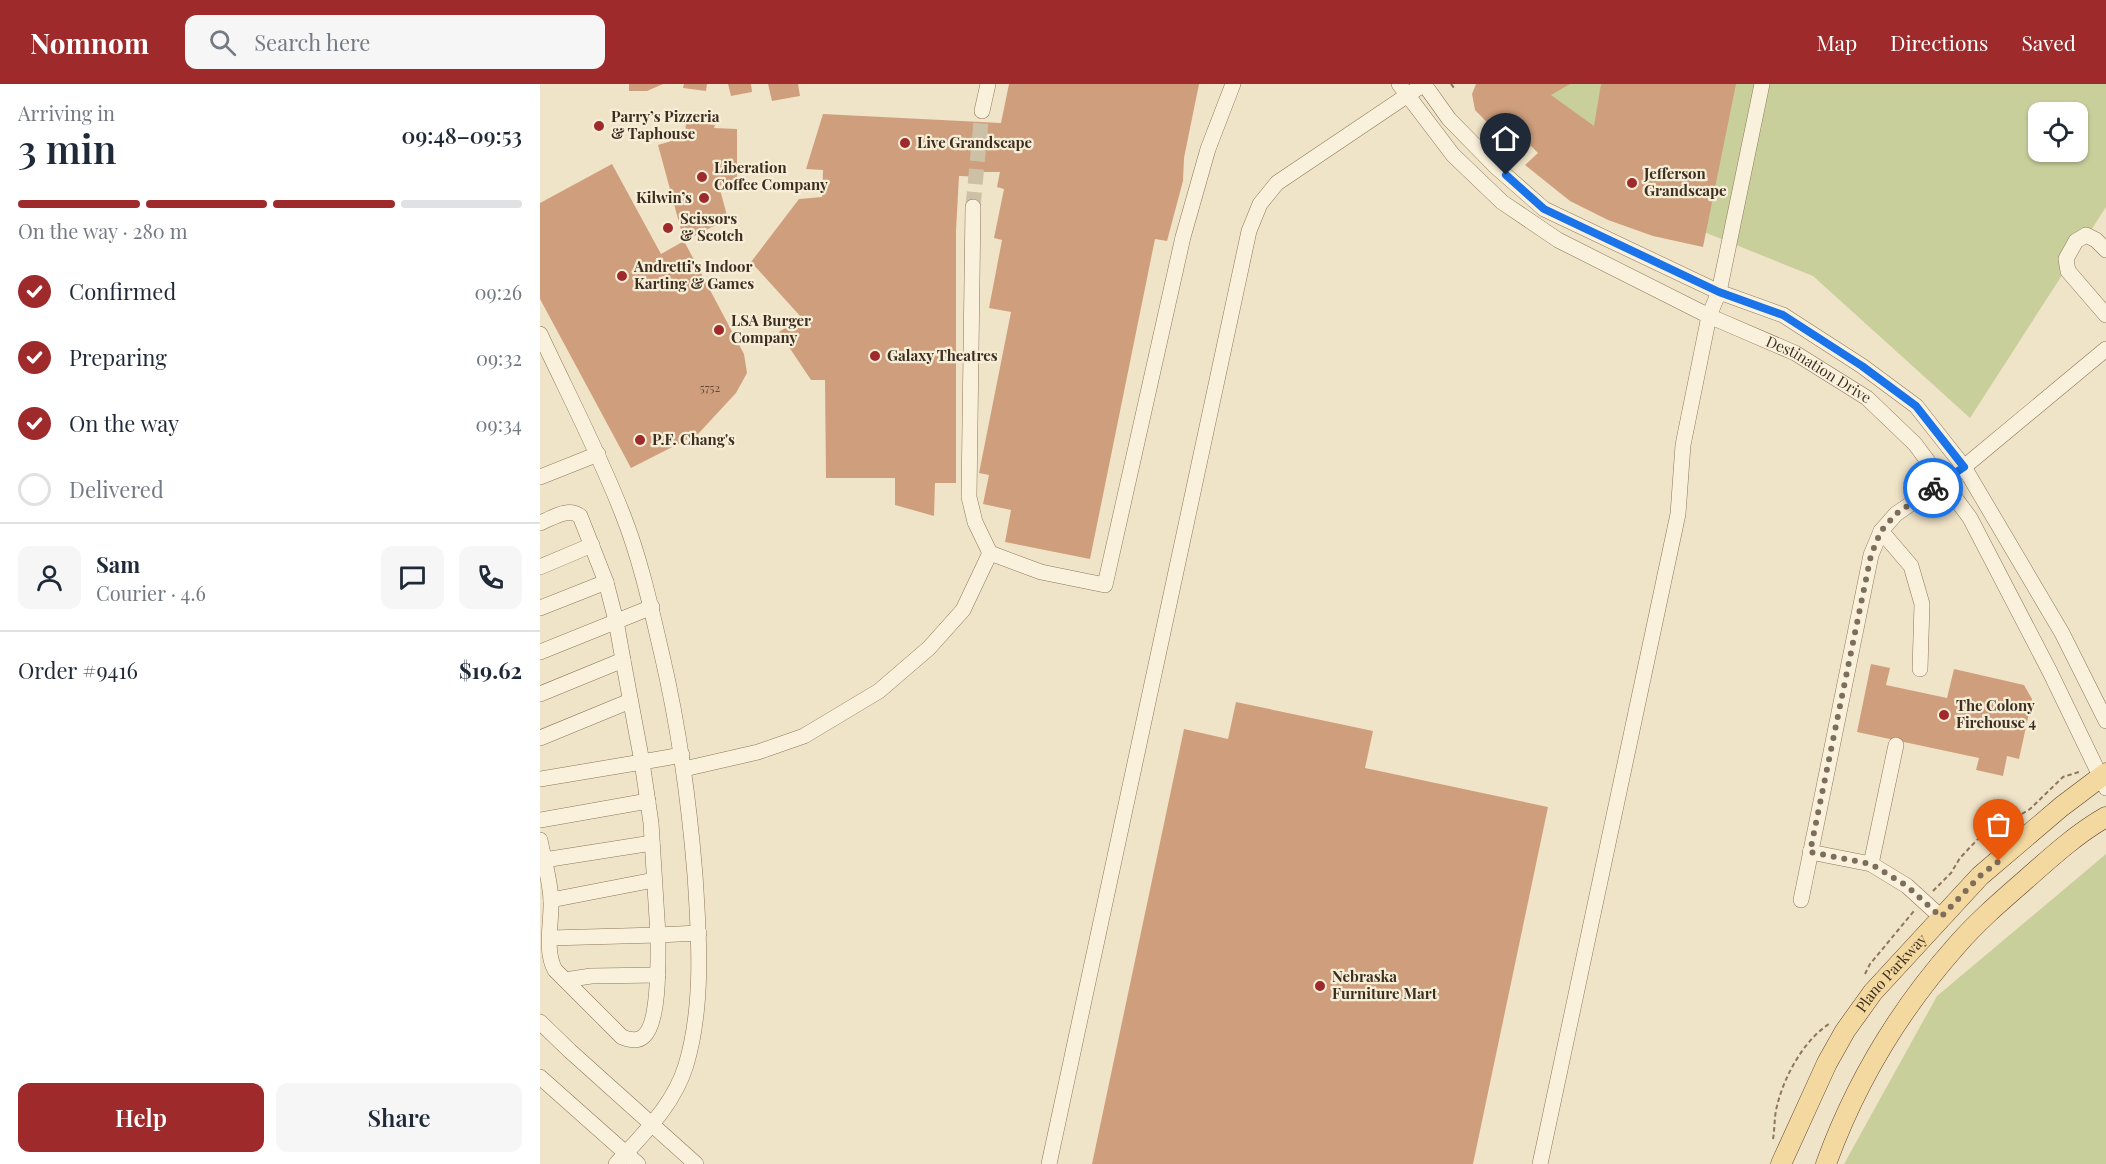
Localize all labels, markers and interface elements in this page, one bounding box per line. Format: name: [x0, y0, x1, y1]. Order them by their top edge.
search box: [185, 15, 605, 69]
text: Nomnom: [30, 24, 149, 61]
icon: search: [206, 26, 239, 59]
text: Search here: [254, 27, 371, 57]
text: Map: [1816, 28, 1857, 56]
text: Directions: [1890, 28, 1988, 56]
text: Saved: [2021, 28, 2076, 56]
text: Arriving in: [18, 99, 115, 126]
map controls: [2028, 102, 2088, 162]
button: locate: [2028, 102, 2088, 162]
place label: Parry’s Pizzeria & Taphouse: [611, 106, 720, 143]
pin: [1480, 113, 1531, 175]
marker: Parry’s Pizzeria & Taphouse: [592, 119, 606, 133]
text: 09:48–09:53: [402, 120, 522, 150]
text: 3 min: [18, 122, 116, 174]
icon: home: [1489, 122, 1522, 155]
place label: Live Grandscape: [917, 132, 1032, 152]
marker: Live Grandscape: [898, 136, 912, 150]
place label: Liberation Coffee Company: [714, 157, 828, 194]
place label: Jefferson Grandscape: [1643, 163, 1727, 200]
marker: Liberation Coffee Company: [695, 170, 709, 184]
marker: Jefferson Grandscape: [1625, 176, 1639, 190]
place label: Kilwin’s: [636, 187, 692, 207]
marker: Kilwin’s: [697, 191, 711, 205]
place label: Scissors & Scotch: [680, 208, 743, 245]
text: On the way · 280 m: [18, 217, 188, 244]
marker: Scissors & Scotch: [661, 221, 675, 235]
place label: Andretti's Indoor Karting & Games: [633, 256, 754, 293]
marker: Andretti's Indoor Karting & Games: [615, 269, 629, 283]
icon: check: [18, 275, 51, 308]
text: Confirmed: [69, 276, 176, 306]
text: 09:26: [475, 278, 522, 305]
place label: LSA Burger Company: [731, 310, 811, 347]
marker: LSA Burger Company: [712, 323, 726, 337]
street label: Destination Drive: [1763, 331, 1875, 407]
icon: check: [18, 341, 51, 374]
text: Preparing: [69, 342, 167, 372]
text: 09:32: [476, 344, 522, 371]
place label: Galaxy Theatres: [887, 345, 998, 365]
marker: Galaxy Theatres: [868, 349, 882, 363]
house number: 5752: [700, 379, 721, 395]
icon: check: [18, 407, 51, 440]
text: On the way: [69, 408, 179, 438]
text: 09:34: [476, 410, 522, 437]
place label: P.F. Chang's: [652, 429, 735, 449]
marker: P.F. Chang's: [633, 433, 647, 447]
courier: [1903, 458, 1963, 518]
icon: bike: [1917, 472, 1950, 505]
text: Delivered: [69, 474, 164, 504]
button: person: [18, 546, 81, 609]
button: chat: [381, 546, 444, 609]
button: phone: [459, 546, 522, 609]
text: Sam: [96, 549, 140, 579]
text: Courier · 4.6: [96, 579, 206, 606]
text: Order #9416: [18, 655, 138, 685]
text: $19.62: [459, 655, 522, 685]
place label: The Colony Firehouse 4: [1956, 695, 2036, 732]
marker: The Colony Firehouse 4: [1937, 708, 1951, 722]
pin: [1973, 799, 2024, 861]
icon: bag: [1982, 808, 2015, 841]
street label: Plano Parkway: [1851, 929, 1931, 1016]
place label: Nebraska Furniture Mart: [1332, 966, 1438, 1003]
marker: Nebraska Furniture Mart: [1313, 979, 1327, 993]
button: Help: [18, 1083, 264, 1152]
button: Share: [276, 1083, 522, 1152]

